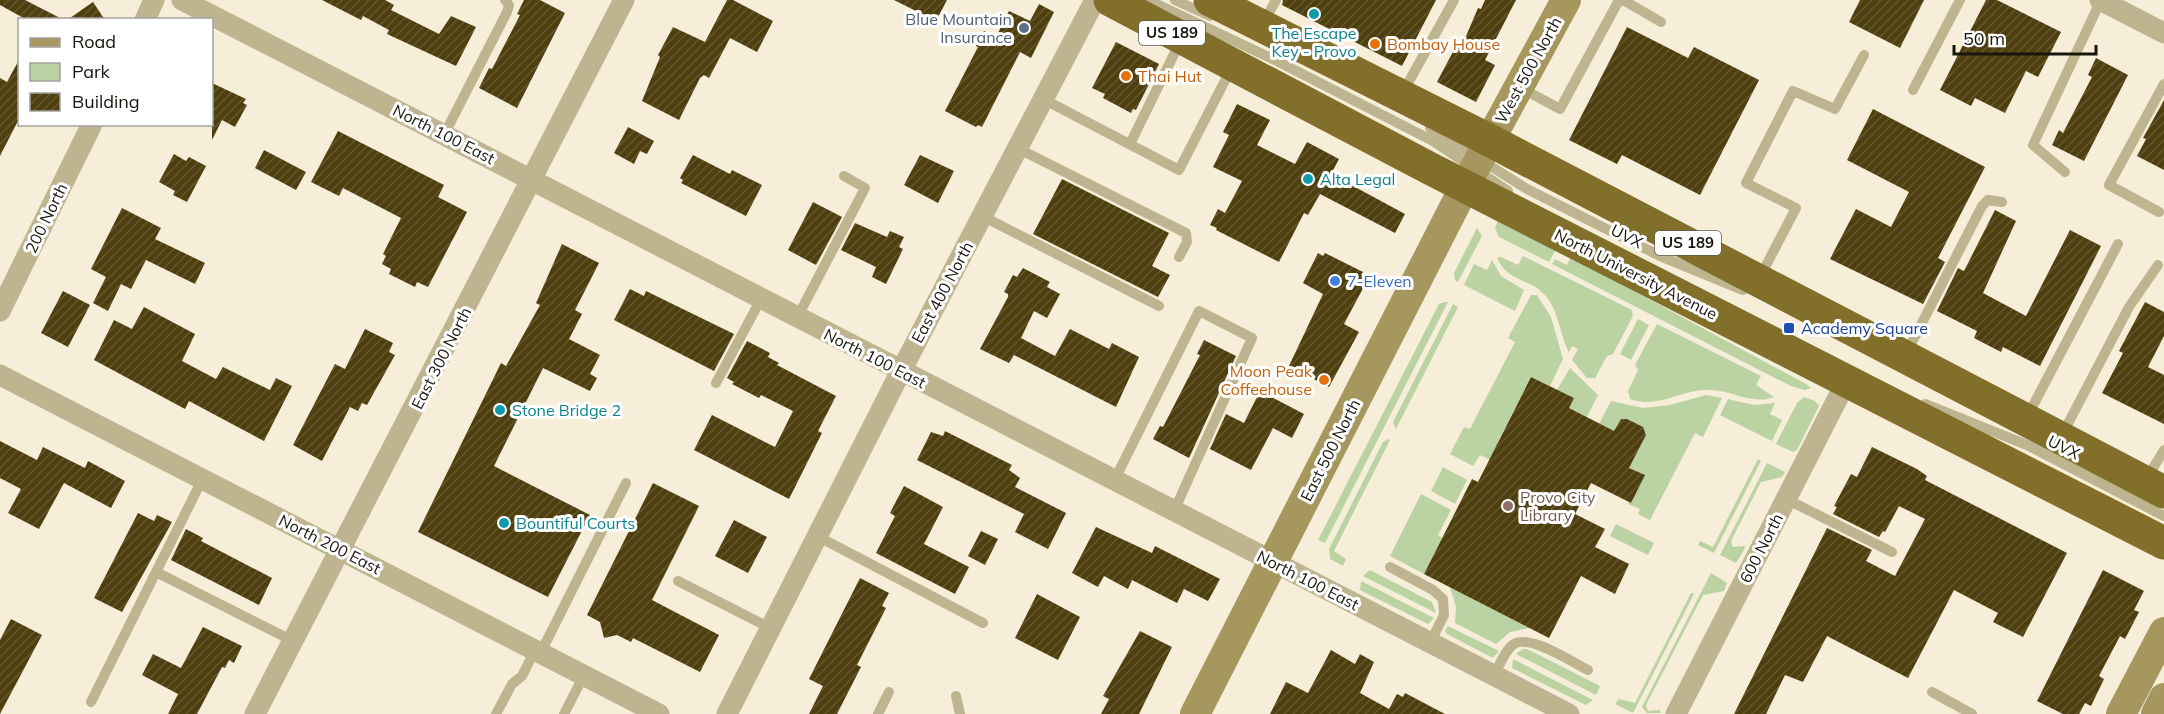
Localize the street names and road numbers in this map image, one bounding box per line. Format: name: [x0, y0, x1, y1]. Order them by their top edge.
street label: West 500 North: [1491, 13, 1565, 127]
road number: US 189: [1139, 21, 1205, 45]
street label: North 100 East: [390, 100, 499, 168]
street label: 200 North: [21, 180, 71, 256]
street label: UVX: [1608, 220, 1647, 253]
street label: North University Avenue: [1551, 224, 1721, 324]
road number: US 189: [1655, 231, 1721, 255]
street label: East 400 North: [907, 238, 977, 346]
street label: East 300 North: [407, 304, 475, 412]
street label: North 100 East: [821, 324, 930, 392]
street label: East 500 North: [1296, 396, 1364, 504]
street label: UVX: [2045, 431, 2084, 464]
street label: North 200 East: [276, 510, 385, 578]
street label: 600 North: [1735, 510, 1787, 586]
street label: North 100 East: [1254, 546, 1363, 614]

